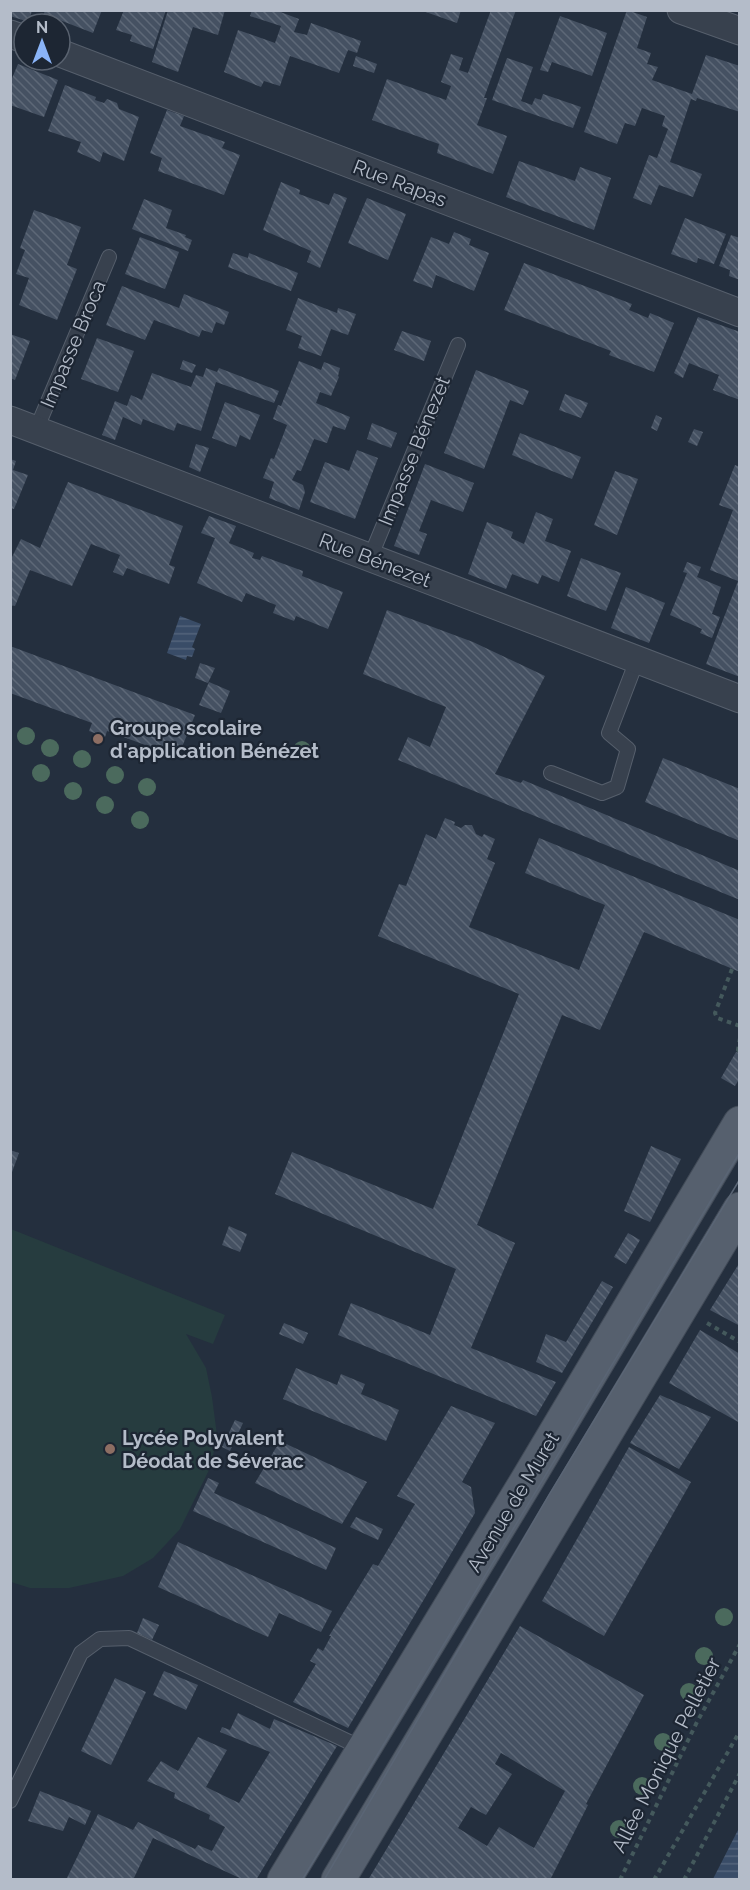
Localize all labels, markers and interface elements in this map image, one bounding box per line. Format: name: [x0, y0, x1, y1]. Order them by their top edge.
north arrow: [12, 12, 72, 72]
text: N: [36, 18, 48, 37]
street label: Rue Rapas: [350, 154, 450, 212]
street label: Impasse Broca: [35, 276, 111, 412]
street label: Impasse Bénezet: [373, 373, 455, 529]
street label: Rue Bénezet: [316, 528, 435, 592]
place label: Groupe scolaire d'application Bénézet: [110, 716, 319, 763]
marker: Groupe scolaire d'application Bénézet: [91, 732, 105, 746]
place label: Lycée Polyvalent Déodat de Séverac: [122, 1426, 304, 1473]
street label: Avenue de Muret: [462, 1427, 564, 1576]
marker: Lycée Polyvalent Déodat de Séverac: [103, 1442, 117, 1456]
street label: Allée Monique Pelletier: [606, 1653, 726, 1857]

